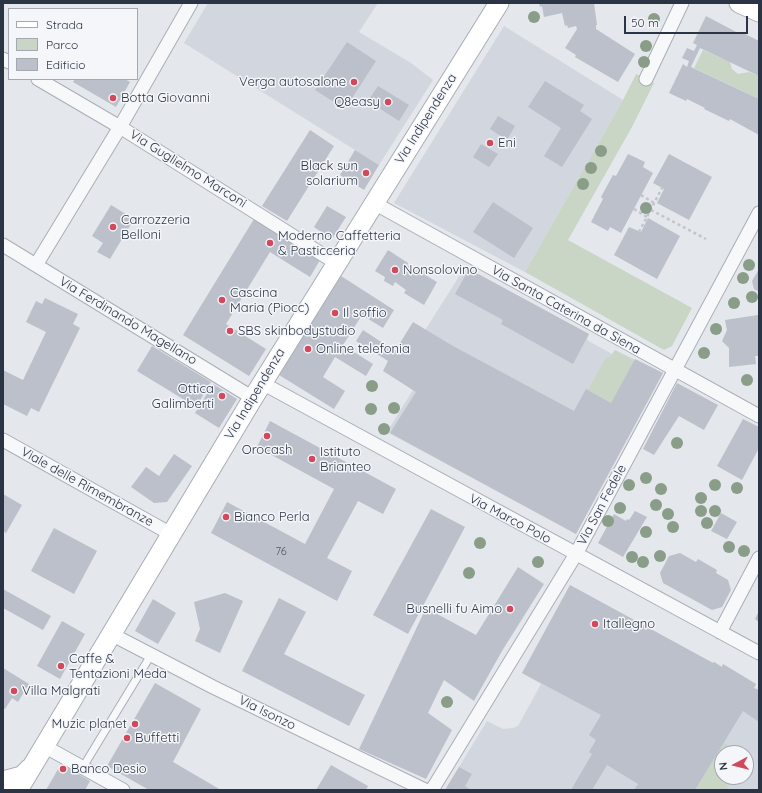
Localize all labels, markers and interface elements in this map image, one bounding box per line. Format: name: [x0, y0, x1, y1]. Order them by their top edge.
legend: [8, 8, 138, 80]
scale bar: [626, 8, 750, 34]
text: 50 m: [631, 15, 659, 30]
text: Strada: [46, 17, 83, 32]
text: Parco: [46, 37, 78, 52]
text: Edificio: [46, 57, 86, 72]
street label: Via Indipendenza: [392, 71, 460, 167]
place label: Verga autosalone: [239, 74, 346, 90]
marker: Verga autosalone: [349, 77, 359, 87]
place label: Botta Giovanni: [121, 90, 210, 106]
marker: Botta Giovanni: [108, 93, 118, 103]
place label: Q8easy: [334, 94, 380, 110]
marker: Q8easy: [383, 97, 393, 107]
street label: Via Guglielmo Marconi: [127, 127, 249, 211]
place label: Eni: [498, 135, 516, 151]
marker: Eni: [485, 138, 495, 148]
place label: Black sun solarium: [300, 158, 358, 189]
marker: Black sun solarium: [361, 168, 371, 178]
place label: Carrozzeria Belloni: [121, 212, 190, 243]
marker: Carrozzeria Belloni: [108, 222, 118, 232]
place label: Moderno Caffetteria & Pasticceria: [278, 228, 401, 259]
marker: Moderno Caffetteria & Pasticceria: [265, 238, 275, 248]
place label: Nonsolovino: [403, 262, 477, 278]
street label: Via Santa Caterina da Siena: [489, 262, 643, 358]
marker: Nonsolovino: [390, 265, 400, 275]
street label: Via Ferdinando Magellano: [56, 274, 200, 368]
place label: Cascina Maria (Piocc): [230, 285, 309, 316]
marker: Cascina Maria (Piocc): [217, 295, 227, 305]
place label: Il soffio: [343, 305, 387, 321]
marker: Il soffio: [330, 308, 340, 318]
place label: SBS skinbodystudio: [238, 323, 355, 339]
marker: SBS skinbodystudio: [225, 326, 235, 336]
place label: Online telefonia: [316, 341, 410, 357]
marker: Online telefonia: [303, 344, 313, 354]
street label: Via Indipendenza: [222, 345, 288, 443]
place label: Ottica Galimberti: [152, 381, 214, 412]
marker: Ottica Galimberti: [217, 391, 227, 401]
marker: Orocash: [262, 431, 272, 441]
place label: Orocash: [242, 442, 292, 458]
street label: Viale delle Rimembranze: [18, 444, 156, 530]
place label: Istituto Brianteo: [320, 444, 371, 475]
marker: Istituto Brianteo: [307, 454, 317, 464]
street label: Via San Fedele: [574, 462, 630, 548]
street label: Via Marco Polo: [466, 491, 554, 547]
place label: Bianco Perla: [234, 509, 310, 525]
marker: Bianco Perla: [221, 512, 231, 522]
house number: 76: [275, 545, 287, 559]
place label: Busnelli fu Aimo: [406, 601, 502, 617]
marker: Busnelli fu Aimo: [505, 604, 515, 614]
place label: Itallegno: [603, 616, 655, 632]
marker: Itallegno: [590, 619, 600, 629]
place label: Caffe & Tentazioni Meda: [69, 651, 167, 682]
marker: Caffe & Tentazioni Meda: [56, 661, 66, 671]
place label: Villa Malgrati: [22, 683, 100, 699]
marker: Villa Malgrati: [9, 686, 19, 696]
street label: Via Isonzo: [236, 693, 298, 733]
place label: Muzic planet: [52, 716, 127, 732]
marker: Muzic planet: [130, 719, 140, 729]
place label: Buffetti: [135, 730, 179, 746]
marker: Buffetti: [122, 733, 132, 743]
north arrow: [714, 745, 754, 785]
place label: Banco Desio: [71, 761, 147, 777]
text: N: [716, 761, 731, 771]
marker: Banco Desio: [58, 764, 68, 774]

